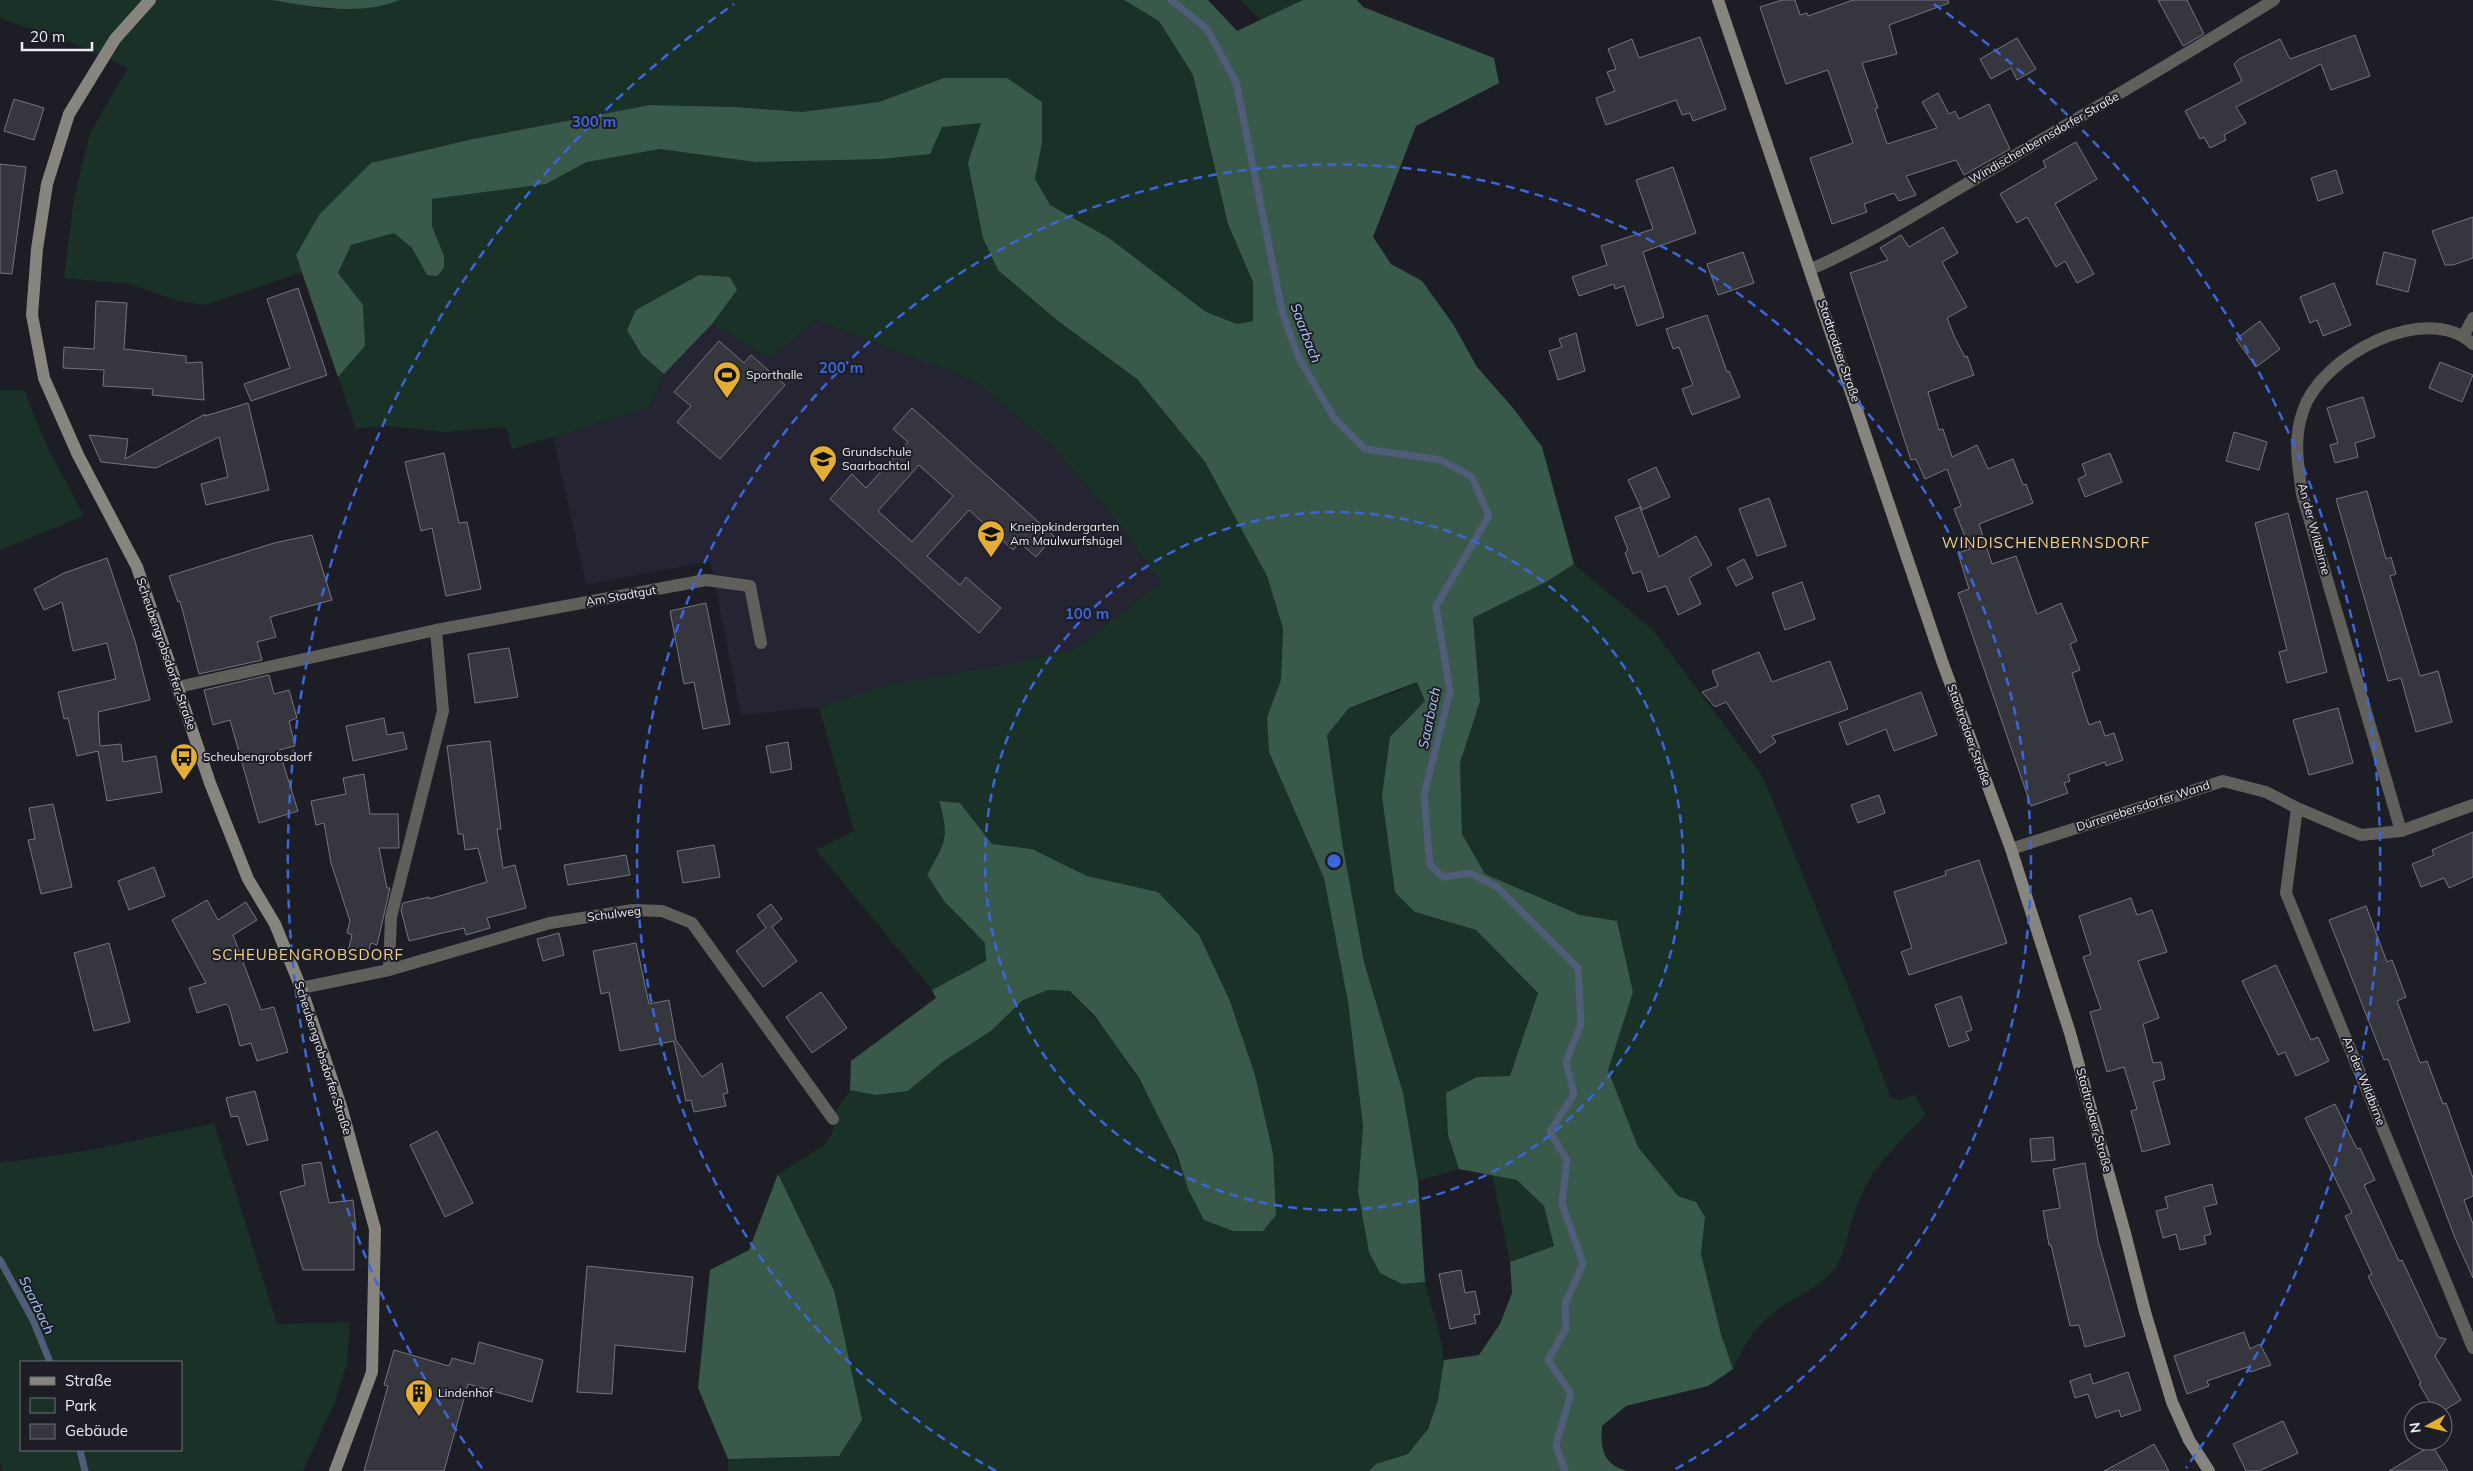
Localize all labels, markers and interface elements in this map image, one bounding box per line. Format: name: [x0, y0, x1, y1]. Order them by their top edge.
scale bar: [22, 20, 92, 52]
text: 20 m: [30, 27, 65, 46]
street label: Windischenbernsdorfer Straße: [1966, 88, 2121, 187]
text: 300 m: [572, 112, 616, 131]
street label: Stadtrodaer Straße: [1815, 298, 1864, 404]
water label: Saarbach: [1286, 301, 1326, 365]
text: 200 m: [819, 358, 863, 377]
sports icon: Sporthalle: [712, 360, 742, 399]
place label: Sporthalle: [746, 367, 803, 382]
school or university icon: Grundschule Saarbachtal: [808, 444, 838, 483]
place label: Grundschule Saarbachtal: [842, 444, 912, 473]
street label: An der Wildbirne: [2295, 481, 2334, 576]
school or university icon: Kneippkindergarten Am Maulwurfshügel: [976, 519, 1006, 558]
place label: Kneippkindergarten Am Maulwurfshügel: [1010, 519, 1122, 548]
district label: WINDISCHENBERNSDORF: [1942, 533, 2150, 552]
street label: Scheubengrobsdorfer Straße: [133, 576, 200, 732]
street label: Am Stadtgut: [585, 582, 657, 609]
text: 100 m: [1065, 604, 1109, 623]
street label: Stadtrodaer Straße: [1944, 682, 1995, 788]
water label: Saarbach: [1414, 686, 1444, 750]
bus stop icon: Scheubengrobsdorf: [169, 742, 199, 781]
place label: Scheubengrobsdorf: [203, 749, 313, 764]
street label: Dürrenebersdorfer Wand: [2074, 777, 2211, 834]
centre of rings: [1325, 852, 1343, 870]
street label: Schulweg: [586, 903, 642, 924]
district label: SCHEUBENGROBSDORF: [212, 945, 404, 964]
street label: Scheubengrobsdorfer Straße: [292, 979, 355, 1136]
street label: An der Wildbirne: [2340, 1034, 2389, 1127]
street label: Stadtrodaer Straße: [2073, 1066, 2116, 1174]
water label: Saarbach: [15, 1273, 59, 1337]
legend: [20, 1361, 182, 1451]
text: Straße: [65, 1371, 112, 1390]
building icon: Lindenhof: [404, 1378, 434, 1417]
place label: Lindenhof: [438, 1385, 494, 1400]
text: Park: [65, 1396, 97, 1415]
north arrow: [2403, 1401, 2453, 1451]
text: Gebäude: [65, 1421, 128, 1440]
text: N: [2405, 1421, 2425, 1434]

